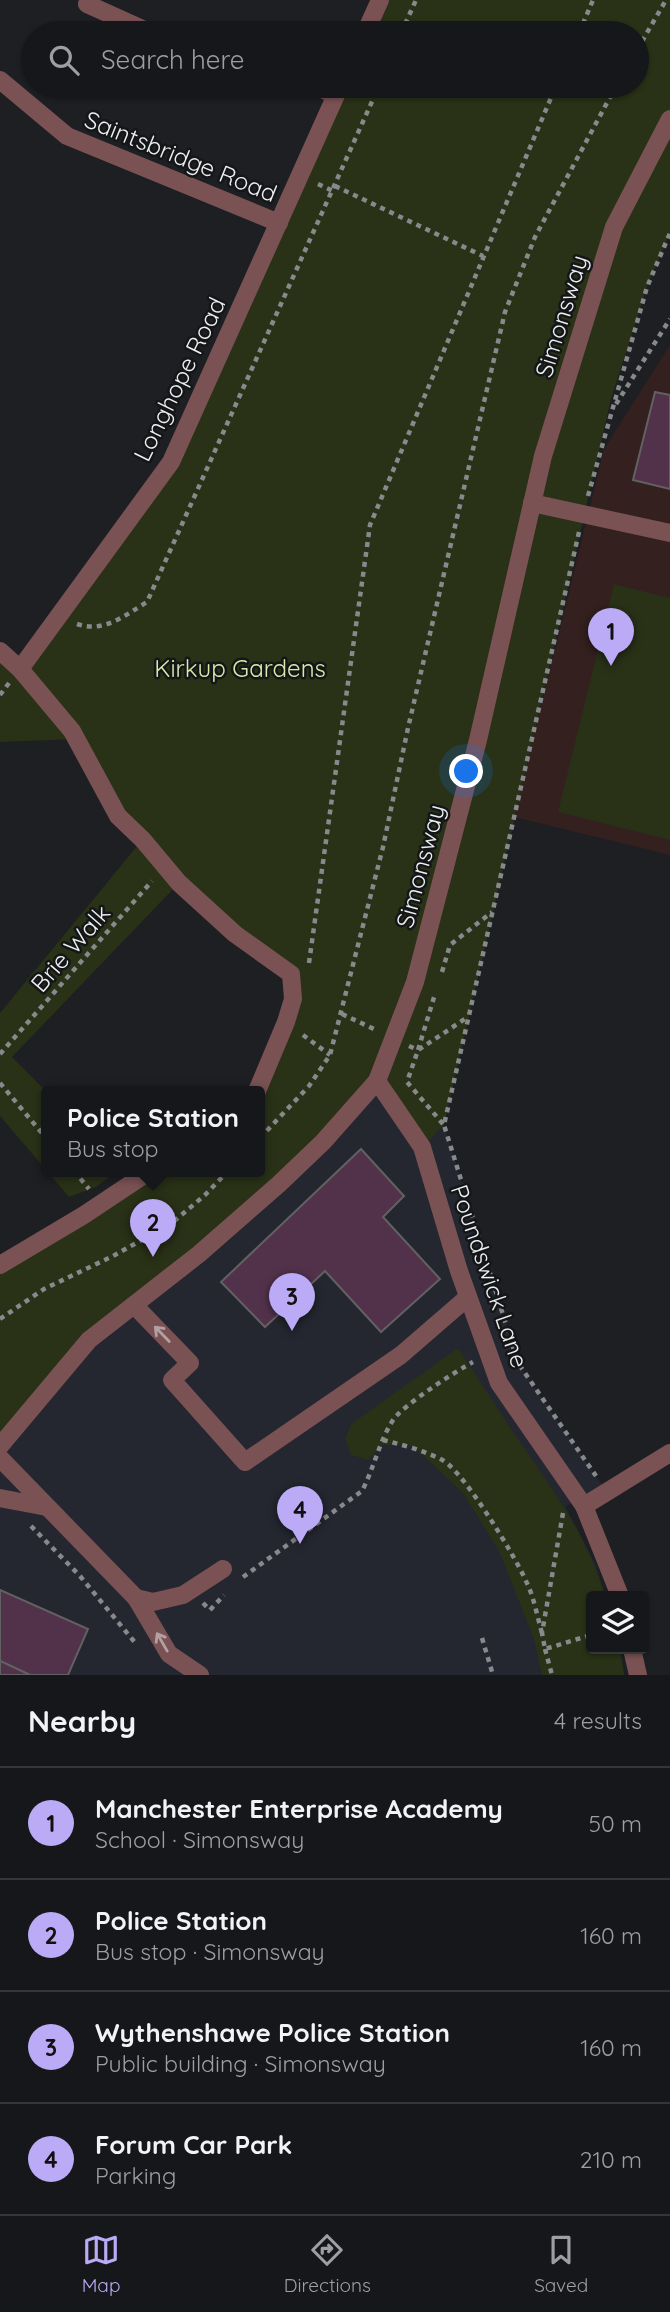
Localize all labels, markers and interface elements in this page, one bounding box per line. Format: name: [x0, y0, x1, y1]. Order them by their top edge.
search box: [21, 21, 649, 98]
icon: search: [45, 41, 83, 79]
text: Search here: [101, 43, 245, 76]
street label: Saintsbridge Road: [81, 104, 281, 208]
street label: Simonsway: [528, 251, 594, 381]
street label: Longhope Road: [126, 292, 232, 466]
pin: 1: [588, 608, 634, 666]
park label: Kirkup Gardens: [154, 653, 326, 683]
your location: [449, 754, 483, 788]
street label: Simonsway: [389, 801, 451, 931]
street label: Brie Walk: [24, 898, 116, 998]
popup: [41, 1086, 265, 1177]
text: Police Station: [67, 1101, 239, 1134]
text: Bus stop: [67, 1134, 158, 1163]
street label: Poundswick Lane: [445, 1181, 535, 1371]
pin: 2: [130, 1199, 176, 1257]
pin: 3: [269, 1273, 315, 1331]
one-way arrow: [153, 1326, 170, 1343]
pin: 4: [277, 1486, 323, 1544]
map controls: [586, 1591, 649, 1654]
button: layers: [586, 1591, 649, 1654]
one-way arrow: [155, 1633, 169, 1653]
text: Nearby: [28, 1702, 136, 1740]
text: 4 results: [554, 1706, 642, 1735]
text: Manchester Enterprise Academy: [95, 1792, 503, 1825]
text: 1: [47, 1809, 55, 1838]
text: 50 m: [589, 1809, 642, 1838]
text: School · Simonsway: [95, 1825, 304, 1854]
text: Police Station: [95, 1904, 267, 1937]
text: 2: [44, 1921, 58, 1950]
text: 160 m: [580, 1921, 642, 1950]
text: Bus stop · Simonsway: [95, 1937, 325, 1966]
text: Wythenshawe Police Station: [95, 2016, 450, 2049]
text: 3: [45, 2033, 57, 2062]
text: 160 m: [580, 2033, 642, 2062]
text: Public building · Simonsway: [95, 2049, 386, 2078]
text: Forum Car Park: [95, 2128, 292, 2161]
text: 4: [44, 2145, 58, 2174]
text: 210 m: [580, 2145, 642, 2174]
text: Parking: [95, 2161, 176, 2190]
tab: Map: [82, 2231, 120, 2297]
tab: Directions: [284, 2231, 371, 2297]
tab: Saved: [534, 2231, 588, 2297]

